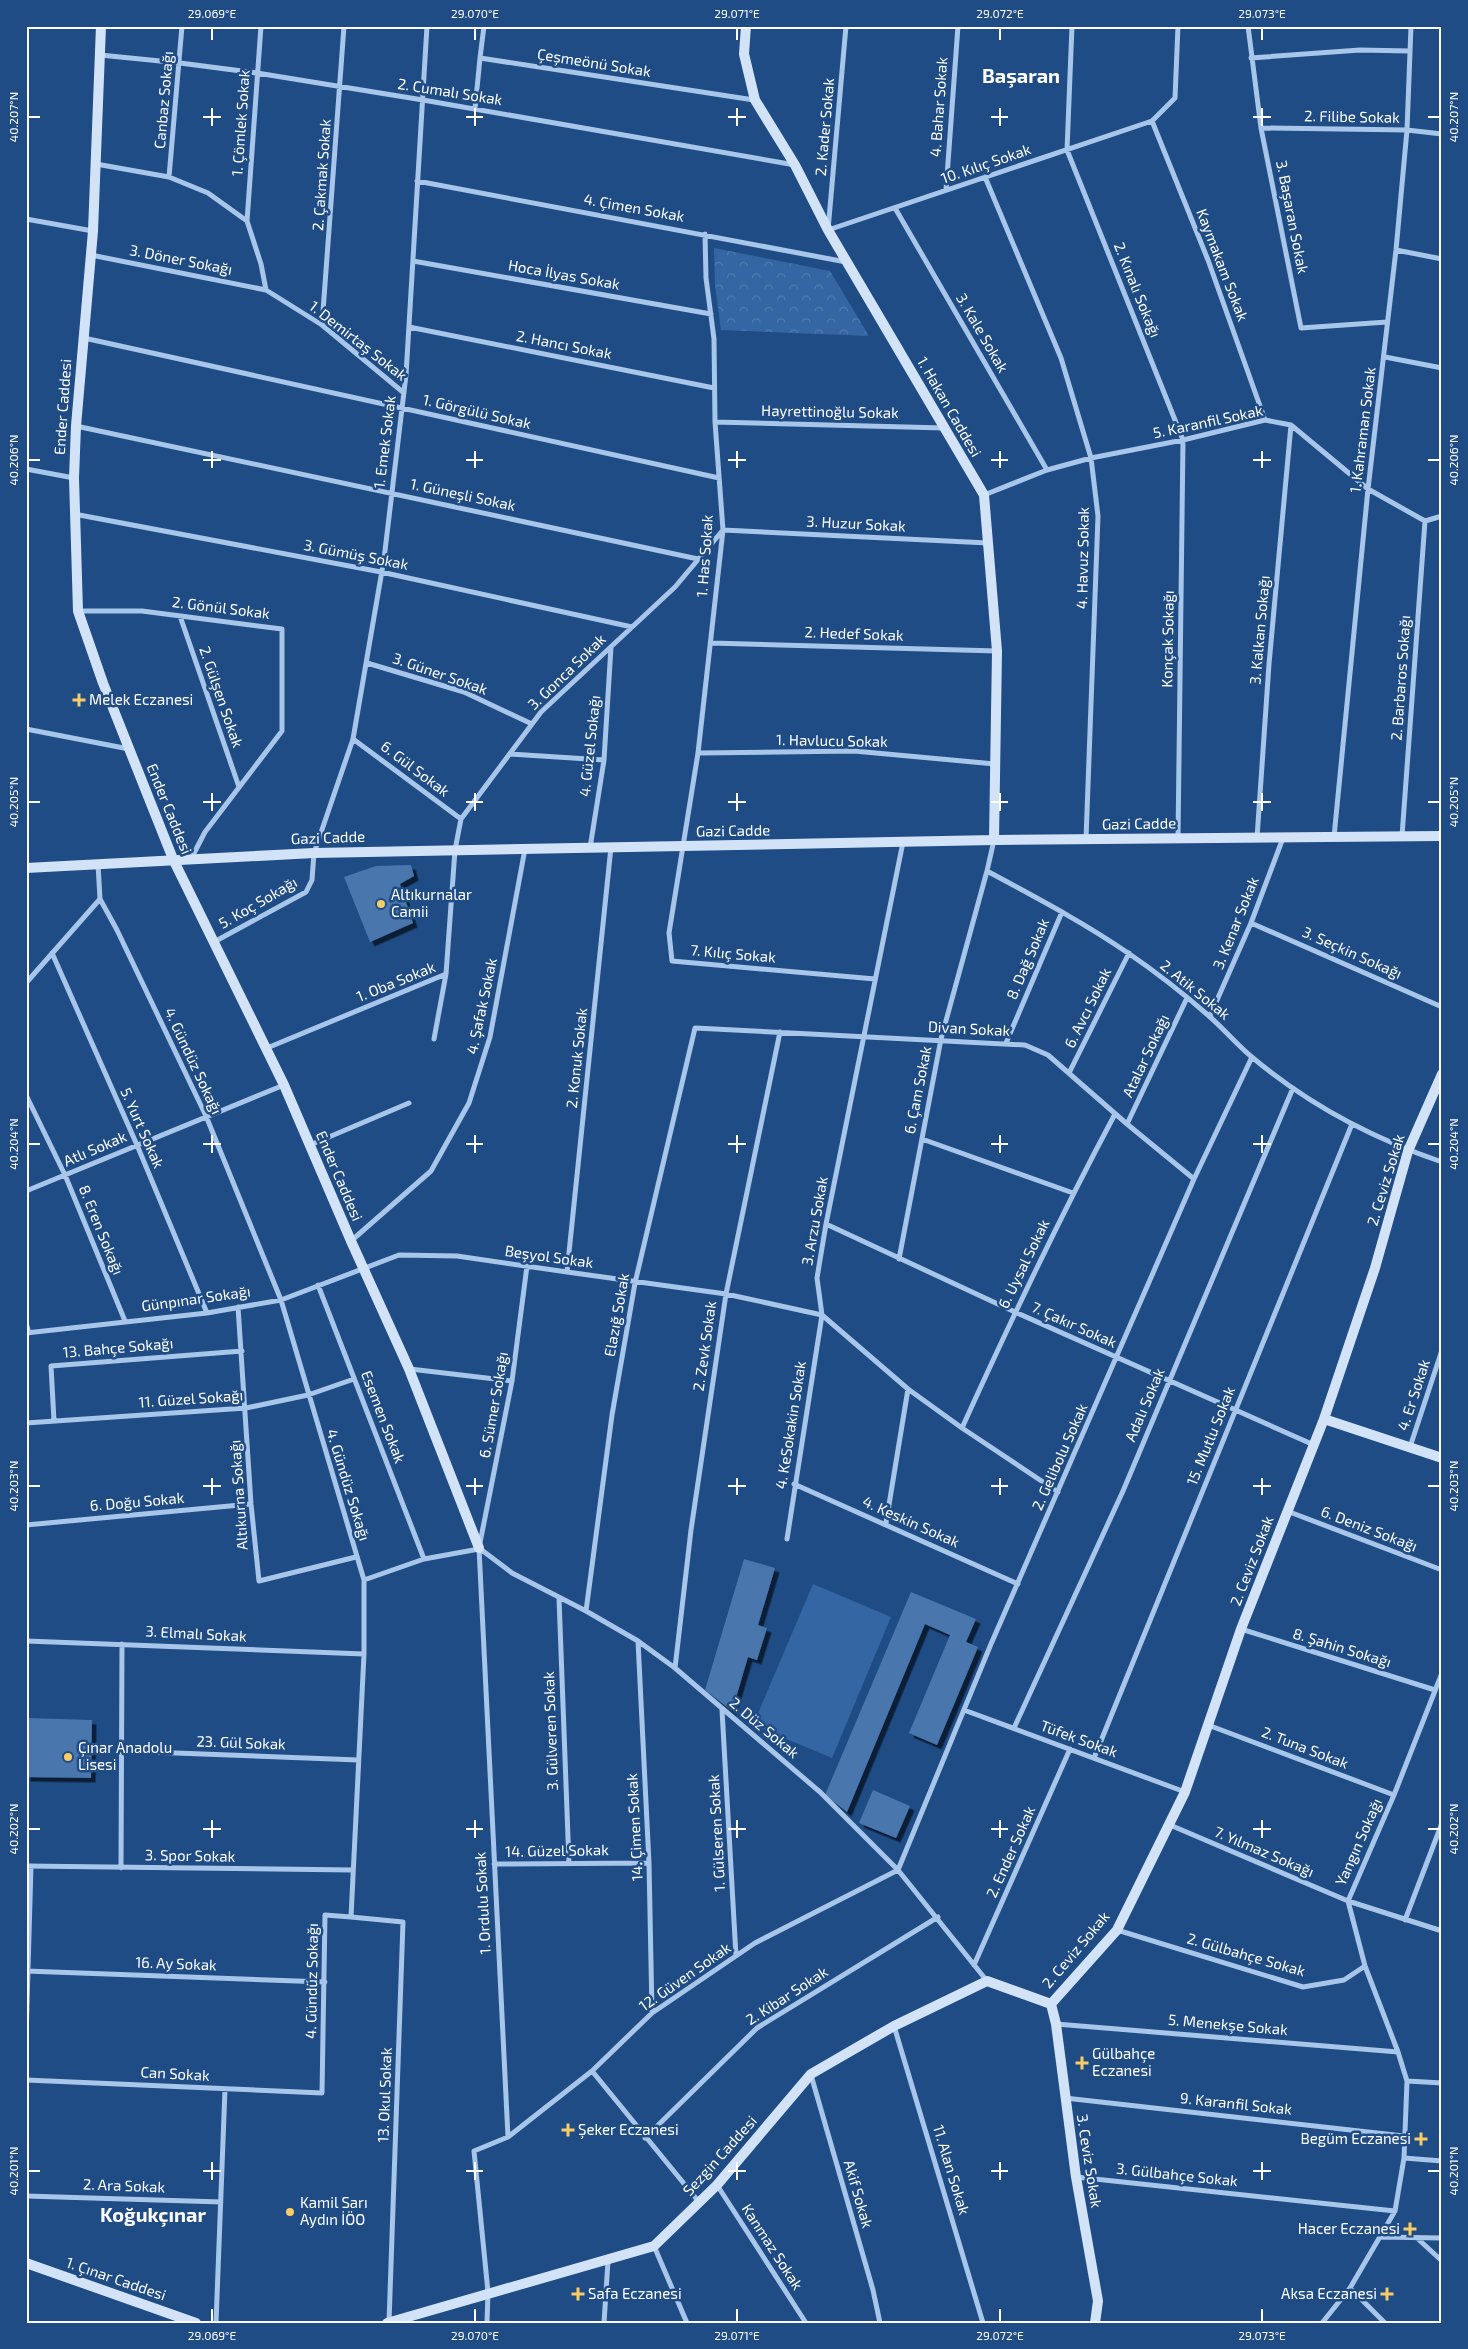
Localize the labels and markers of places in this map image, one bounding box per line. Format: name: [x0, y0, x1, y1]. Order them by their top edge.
place label: Melek Eczanesi: [89, 690, 193, 708]
marker: Melek Eczanesi: [73, 694, 85, 706]
place label: Altıkurnalar Camii: [391, 885, 472, 920]
marker: Altıkurnalar Camii: [375, 898, 387, 910]
place label: Çınar Anadolu Lisesi: [78, 1738, 172, 1773]
marker: Çınar Anadolu Lisesi: [62, 1751, 74, 1763]
place label: Gülbahçe Eczanesi: [1092, 2044, 1155, 2079]
marker: Gülbahçe Eczanesi: [1076, 2057, 1088, 2069]
place label: Şeker Eczanesi: [578, 2120, 679, 2139]
marker: Şeker Eczanesi: [562, 2124, 574, 2136]
place label: Begüm Eczanesi: [1301, 2129, 1411, 2147]
marker: Begüm Eczanesi: [1415, 2133, 1427, 2145]
place label: Kamil Sarı Aydın İÖO: [300, 2193, 368, 2228]
marker: Kamil Sarı Aydın İÖO: [284, 2206, 296, 2218]
place label: Hacer Eczanesi: [1298, 2219, 1400, 2237]
marker: Hacer Eczanesi: [1404, 2223, 1416, 2235]
place label: Safa Eczanesi: [588, 2284, 682, 2302]
place label: Aksa Eczanesi: [1281, 2284, 1377, 2302]
marker: Safa Eczanesi: [572, 2288, 584, 2300]
marker: Aksa Eczanesi: [1381, 2288, 1393, 2300]

